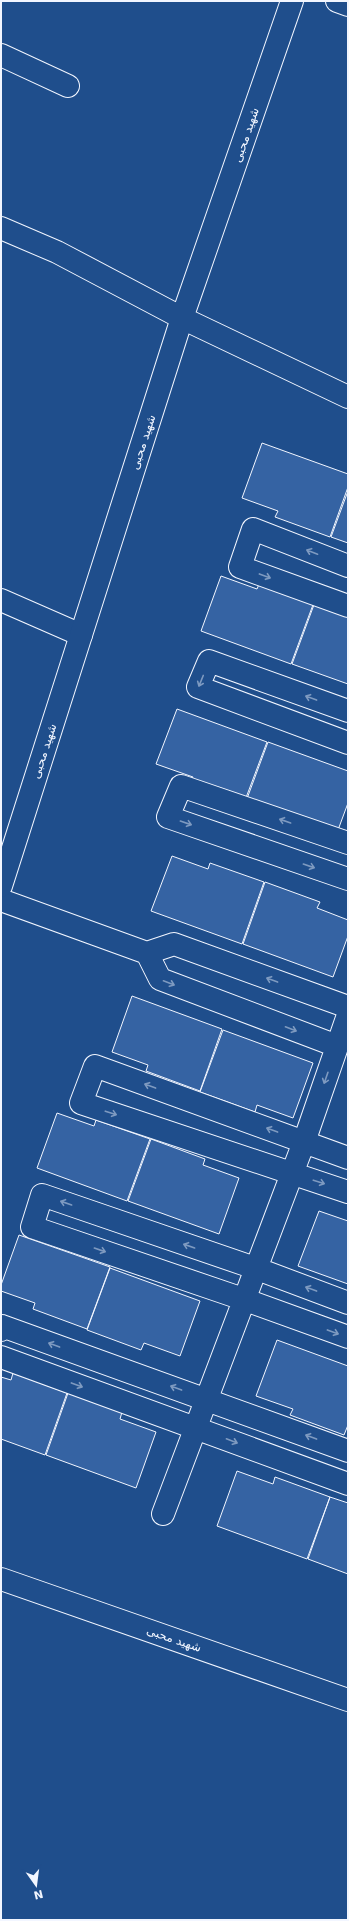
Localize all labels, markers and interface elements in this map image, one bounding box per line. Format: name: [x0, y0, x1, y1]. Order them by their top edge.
street label: شهید محبی: [230, 106, 262, 164]
street label: شهید محبی: [128, 413, 158, 471]
one-way arrow: [306, 547, 318, 555]
one-way arrow: [259, 573, 271, 581]
one-way arrow: [197, 674, 205, 686]
one-way arrow: [305, 694, 318, 701]
street label: شهید محبی: [29, 722, 59, 780]
one-way arrow: [278, 817, 291, 824]
one-way arrow: [179, 820, 192, 827]
one-way arrow: [302, 862, 314, 870]
one-way arrow: [266, 975, 278, 983]
one-way arrow: [163, 979, 175, 987]
one-way arrow: [284, 1025, 296, 1033]
one-way arrow: [321, 1071, 329, 1083]
one-way arrow: [144, 1082, 156, 1090]
one-way arrow: [104, 1110, 117, 1117]
one-way arrow: [266, 1126, 278, 1134]
one-way arrow: [313, 1179, 326, 1186]
one-way arrow: [60, 1199, 72, 1207]
one-way arrow: [183, 1241, 195, 1249]
one-way arrow: [93, 1247, 106, 1254]
one-way arrow: [306, 1285, 318, 1293]
one-way arrow: [326, 1328, 338, 1336]
one-way arrow: [48, 1340, 60, 1348]
one-way arrow: [71, 1381, 83, 1389]
one-way arrow: [170, 1384, 182, 1392]
one-way arrow: [306, 1433, 318, 1441]
one-way arrow: [225, 1437, 237, 1445]
street label: شهید محبی: [145, 1623, 203, 1655]
north arrow: [16, 1865, 56, 1905]
text: N: [32, 1887, 44, 1902]

